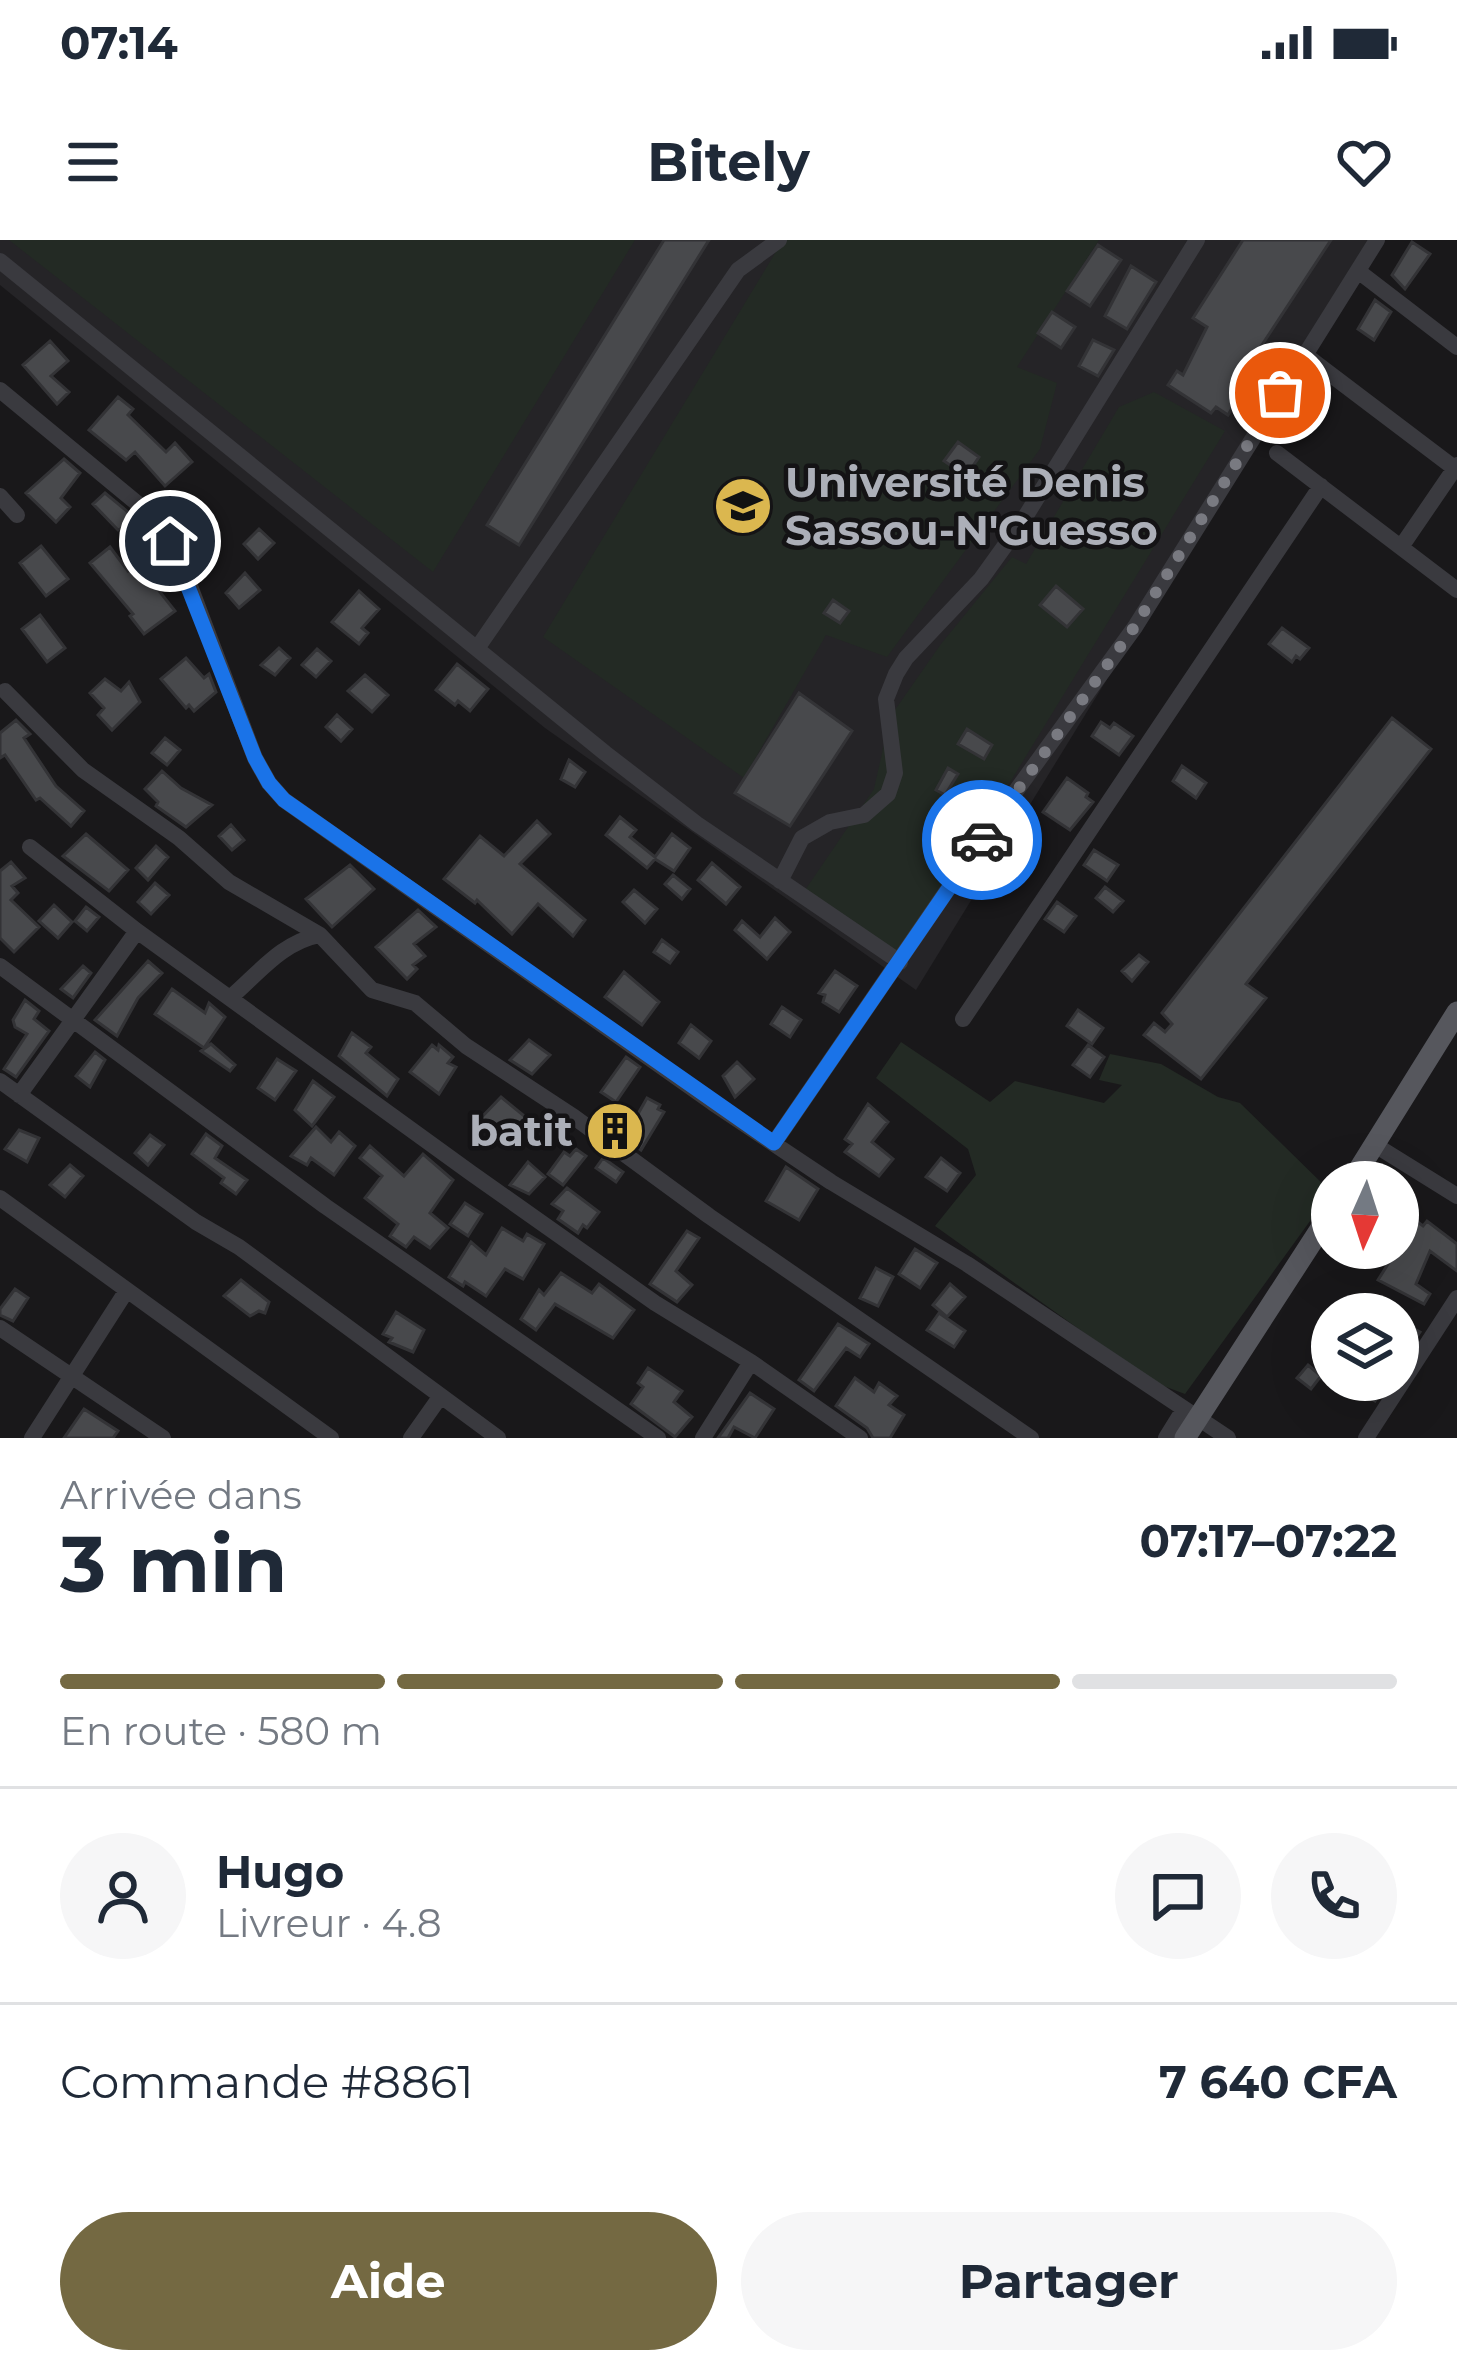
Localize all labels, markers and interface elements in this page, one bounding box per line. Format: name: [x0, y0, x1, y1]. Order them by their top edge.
text: 07:14: [60, 15, 178, 70]
icon: menu: [60, 129, 126, 195]
text: Bitely: [647, 129, 810, 195]
icon: heart: [1331, 129, 1397, 195]
pin: [1229, 342, 1331, 444]
icon: bag: [1247, 360, 1313, 426]
place label: Université Denis Sassou-N'Guesso: [785, 456, 1158, 556]
school or university icon: Université Denis Sassou-N'Guesso: [712, 475, 774, 537]
pin: [119, 490, 221, 592]
icon: home: [137, 508, 203, 574]
courier: [922, 780, 1042, 900]
icon: car: [949, 807, 1015, 873]
building icon: batit: [584, 1100, 646, 1162]
place label: batit: [469, 1105, 573, 1157]
north arrow: [1311, 1161, 1419, 1269]
map controls: [1311, 1161, 1419, 1401]
button: layers: [1311, 1293, 1419, 1401]
text: Arrivée dans: [60, 1471, 302, 1519]
text: 07:17–07:22: [1140, 1513, 1397, 1568]
text: 3 min: [60, 1516, 287, 1612]
text: En route · 580 m: [60, 1707, 382, 1755]
button: person: [60, 1833, 186, 1959]
button: chat: [1115, 1833, 1241, 1959]
button: phone: [1271, 1833, 1397, 1959]
text: Hugo: [216, 1844, 344, 1899]
text: Livreur · 4.8: [216, 1899, 442, 1947]
text: Commande #8861: [60, 2054, 473, 2109]
text: 7 640 CFA: [1159, 2054, 1397, 2109]
button: Aide: [60, 2212, 717, 2350]
button: Partager: [741, 2212, 1397, 2350]

